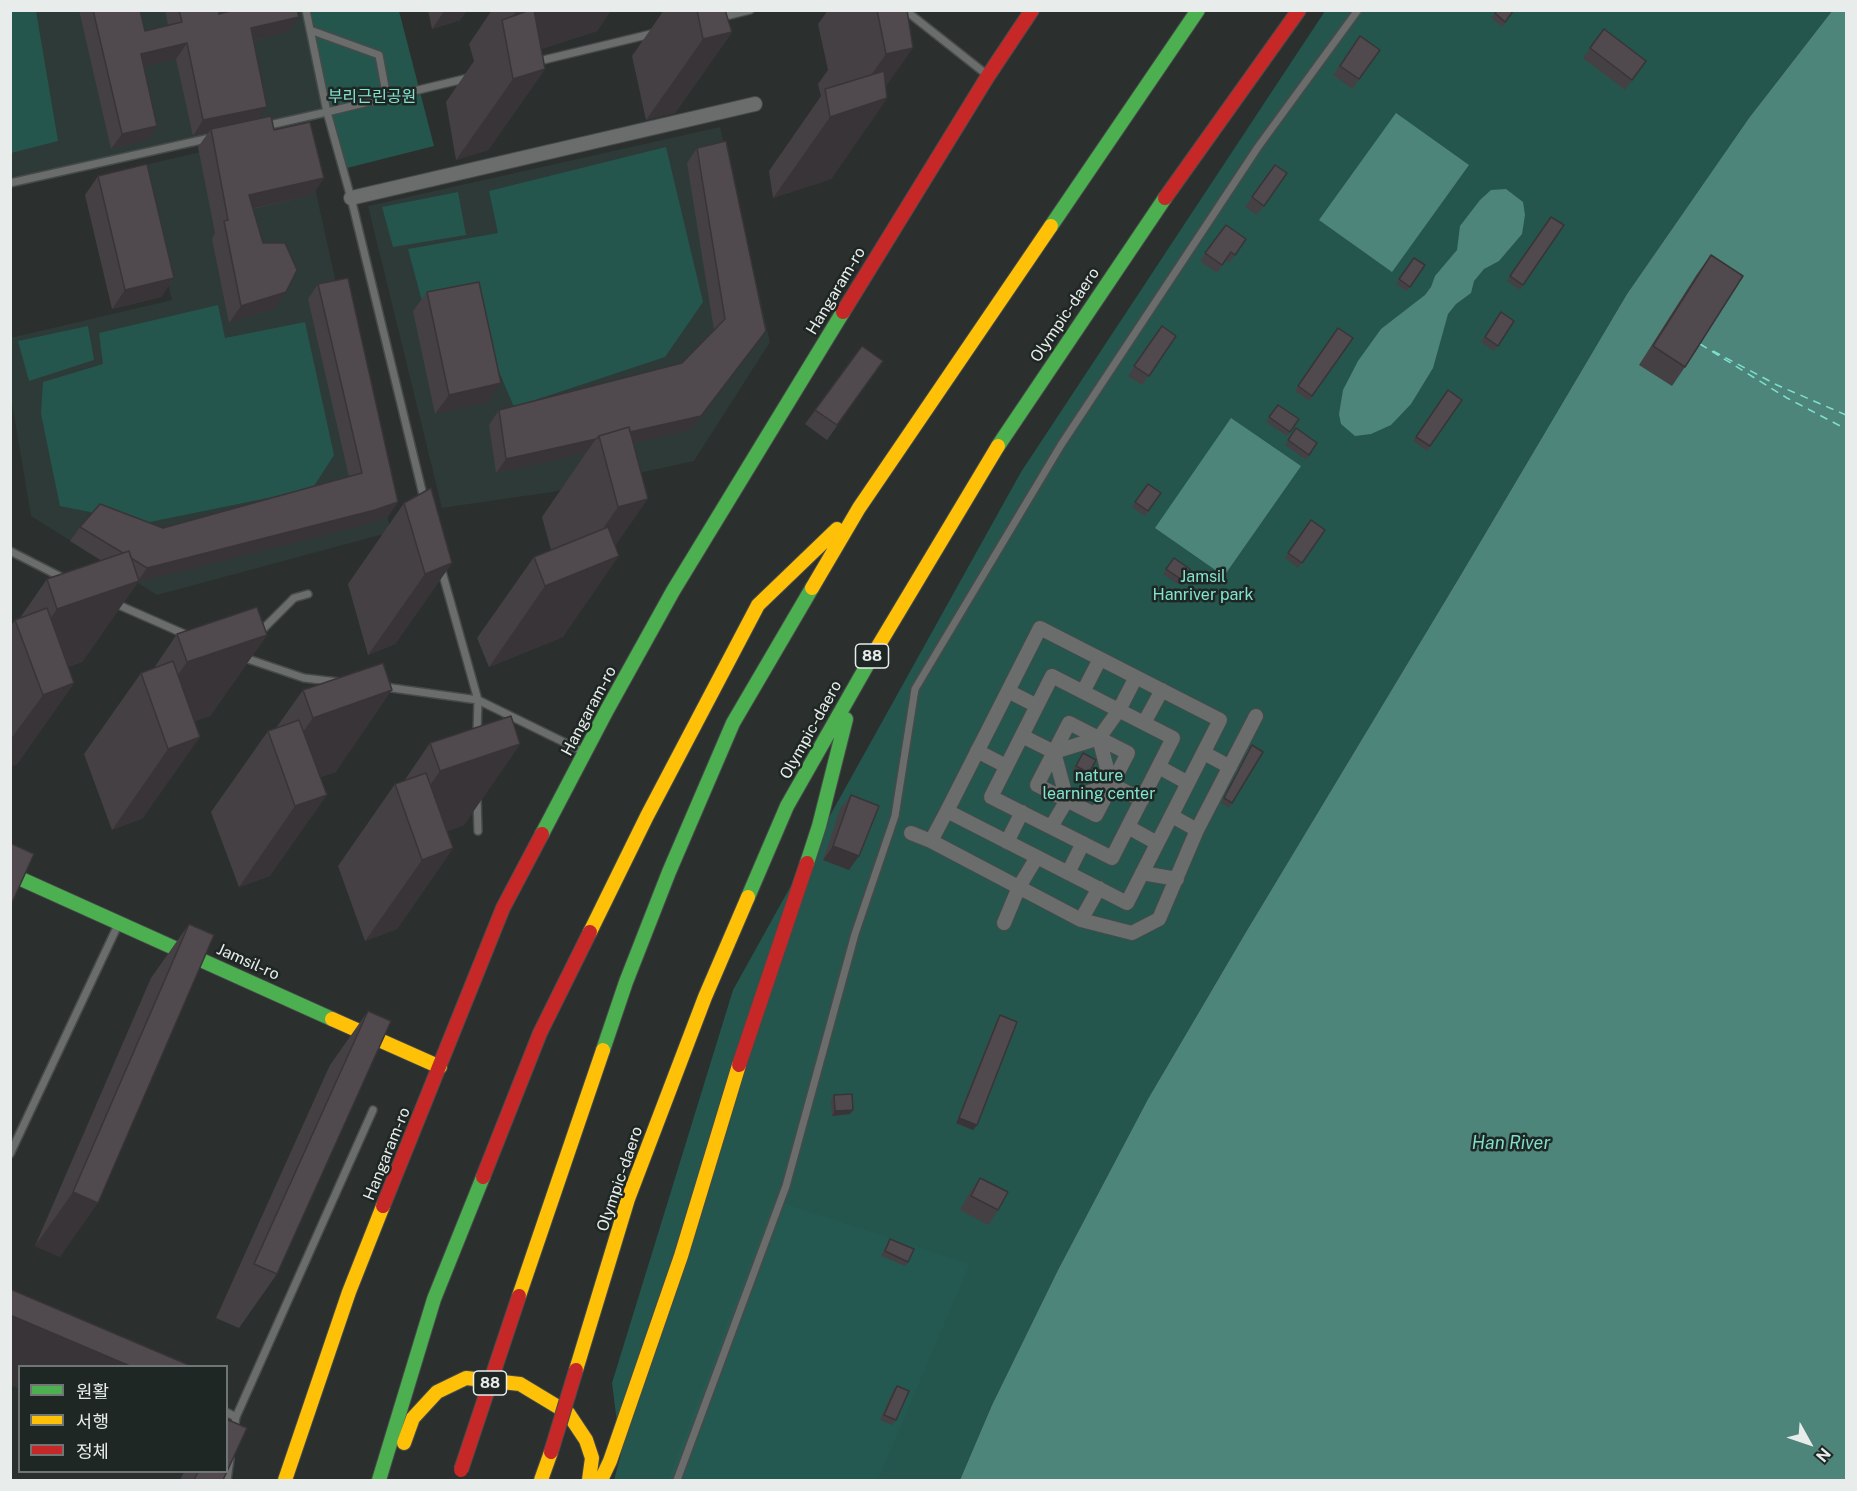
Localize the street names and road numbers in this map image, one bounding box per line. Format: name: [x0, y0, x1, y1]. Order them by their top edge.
street label: Hangaram-ro: [802, 244, 870, 338]
street label: Olympic-daero: [1026, 264, 1104, 366]
road number: 88: [856, 644, 888, 668]
street label: Hangaram-ro: [557, 663, 621, 759]
street label: Olympic-daero: [776, 677, 846, 783]
street label: Jamsil-ro: [214, 940, 282, 984]
street label: Hangaram-ro: [360, 1105, 414, 1203]
street label: Olympic-daero: [593, 1124, 647, 1234]
road number: 88: [474, 1371, 506, 1395]

